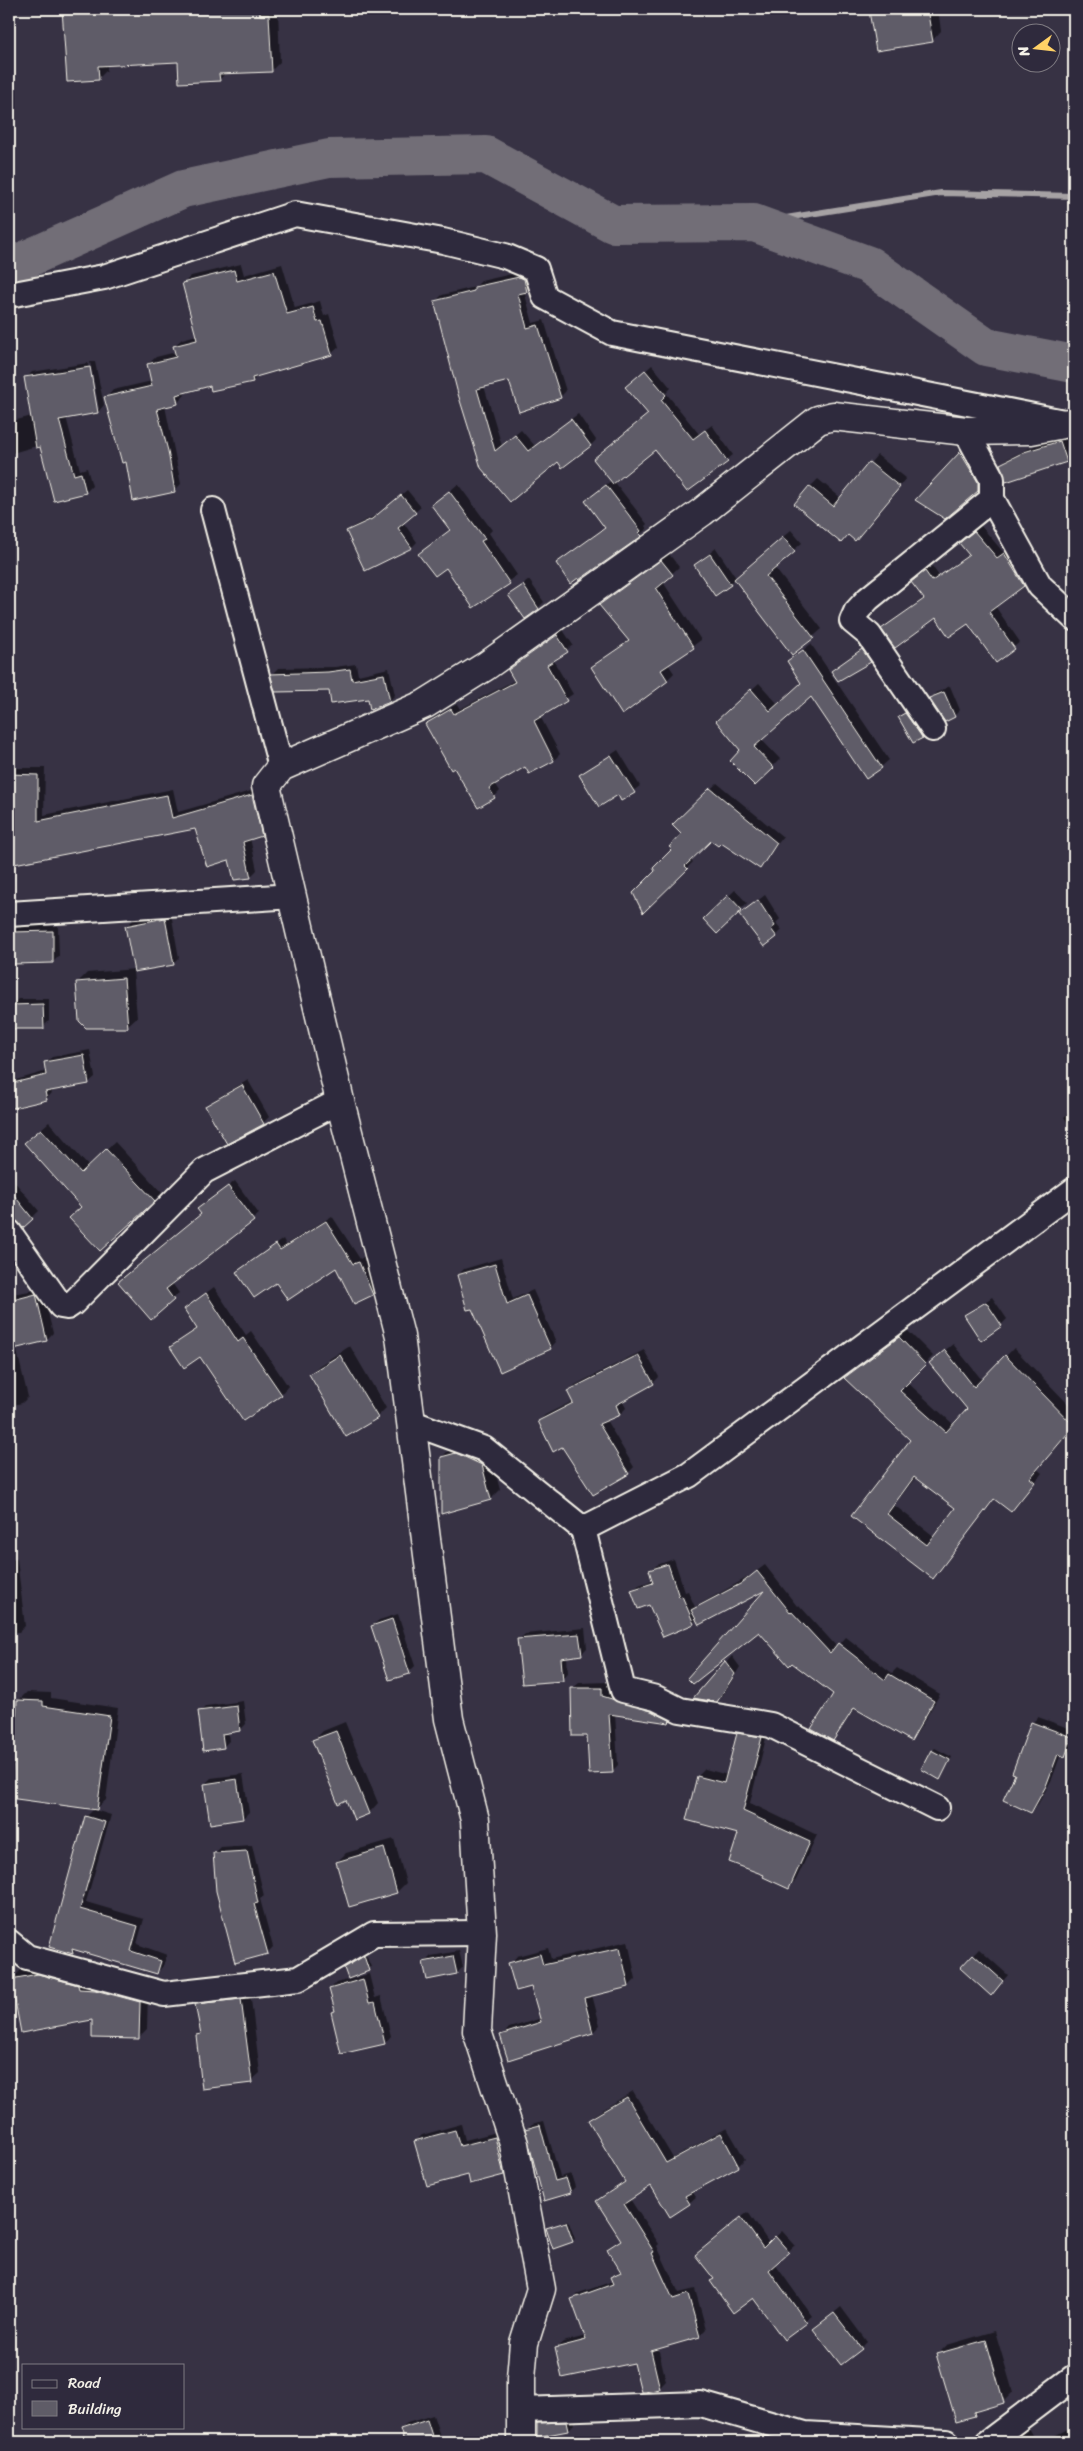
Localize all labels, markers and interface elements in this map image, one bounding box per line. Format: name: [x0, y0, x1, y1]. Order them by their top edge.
north arrow: [1010, 22, 1060, 72]
text: N: [1011, 43, 1038, 60]
legend: [22, 2364, 185, 2428]
text: Road: [68, 2370, 101, 2396]
text: Building: [68, 2396, 122, 2422]

